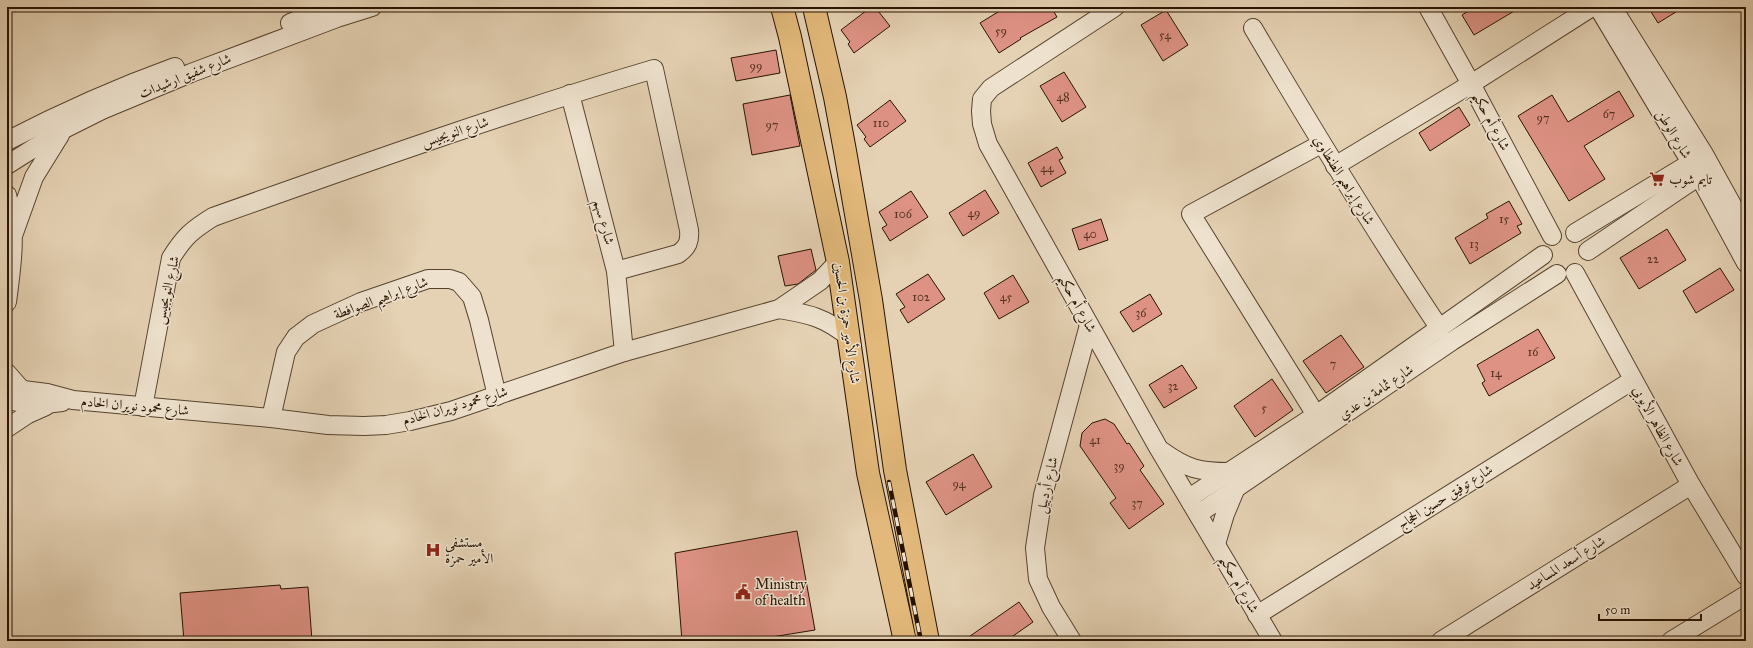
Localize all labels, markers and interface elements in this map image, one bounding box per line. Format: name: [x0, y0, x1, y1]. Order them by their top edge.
house number: 59: [995, 24, 1007, 38]
house number: 54: [1159, 28, 1171, 42]
street label: شارع شفيق ارشيدات: [136, 50, 235, 105]
house number: 99: [750, 59, 762, 73]
street label: شارع أم حكيم: [1464, 88, 1515, 156]
house number: 48: [1056, 90, 1070, 104]
street label: شارع الوطن: [1650, 106, 1695, 163]
house number: 67: [1603, 107, 1615, 121]
house number: 97: [1537, 111, 1549, 125]
street label: شارع النويجيس: [419, 113, 492, 154]
house number: 110: [873, 116, 889, 130]
house number: 97: [766, 118, 778, 132]
street label: شارع إبراهيم الطنطاوي: [1305, 132, 1378, 231]
house number: 44: [1040, 161, 1054, 175]
supermarket icon: تايم شوب: [1648, 170, 1666, 188]
place label: تايم شوب: [1669, 171, 1712, 192]
street label: شارع سهم: [585, 198, 618, 248]
house number: 49: [967, 206, 981, 220]
house number: 106: [894, 207, 913, 221]
house number: 15: [1499, 212, 1510, 226]
house number: 40: [1083, 227, 1097, 241]
house number: 13: [1469, 237, 1479, 251]
house number: 22: [1647, 252, 1659, 266]
street label: شارع النويجيس: [151, 254, 186, 327]
street label: شارع الأمير حمزة بن الحسين: [827, 261, 866, 385]
street label: شارع أم حكيم: [1050, 270, 1102, 338]
street label: شارع إبراهيم الصوافطة: [332, 273, 432, 328]
house number: 102: [912, 290, 930, 304]
house number: 45: [1000, 290, 1013, 304]
house number: 36: [1136, 306, 1147, 320]
house number: 16: [1528, 345, 1539, 359]
house number: 7: [1330, 357, 1336, 371]
street label: شارع ثمامة بن عدي: [1335, 361, 1418, 426]
house number: 14: [1490, 366, 1502, 380]
house number: 32: [1168, 379, 1178, 393]
street label: شارع الظاهر الأيوبي: [1626, 382, 1689, 470]
street label: شارع محمود نويران الخادم: [400, 383, 511, 433]
street label: شارع محمود نويران الخادم: [80, 393, 190, 423]
house number: 5: [1261, 401, 1267, 415]
house number: 41: [1089, 433, 1101, 447]
street label: شارع أردبيل: [1030, 455, 1065, 516]
house number: 39: [1113, 459, 1125, 473]
street label: شارع توفيق حسين الحجاج: [1394, 461, 1498, 537]
house number: 94: [952, 477, 966, 491]
house number: 37: [1131, 496, 1143, 510]
street label: شارع أسعد المساعيد: [1523, 530, 1610, 596]
place label: مستشفى الأمير حمزة: [445, 534, 493, 567]
hospital icon: مستشفى الأمير حمزة: [424, 541, 442, 559]
street label: شارع أم حكيم: [1211, 551, 1264, 619]
place label: Ministry of health: [755, 576, 807, 609]
public building icon: Ministry of health: [734, 583, 752, 601]
scale bar: [1599, 596, 1701, 622]
text: 50 m: [1605, 603, 1630, 617]

